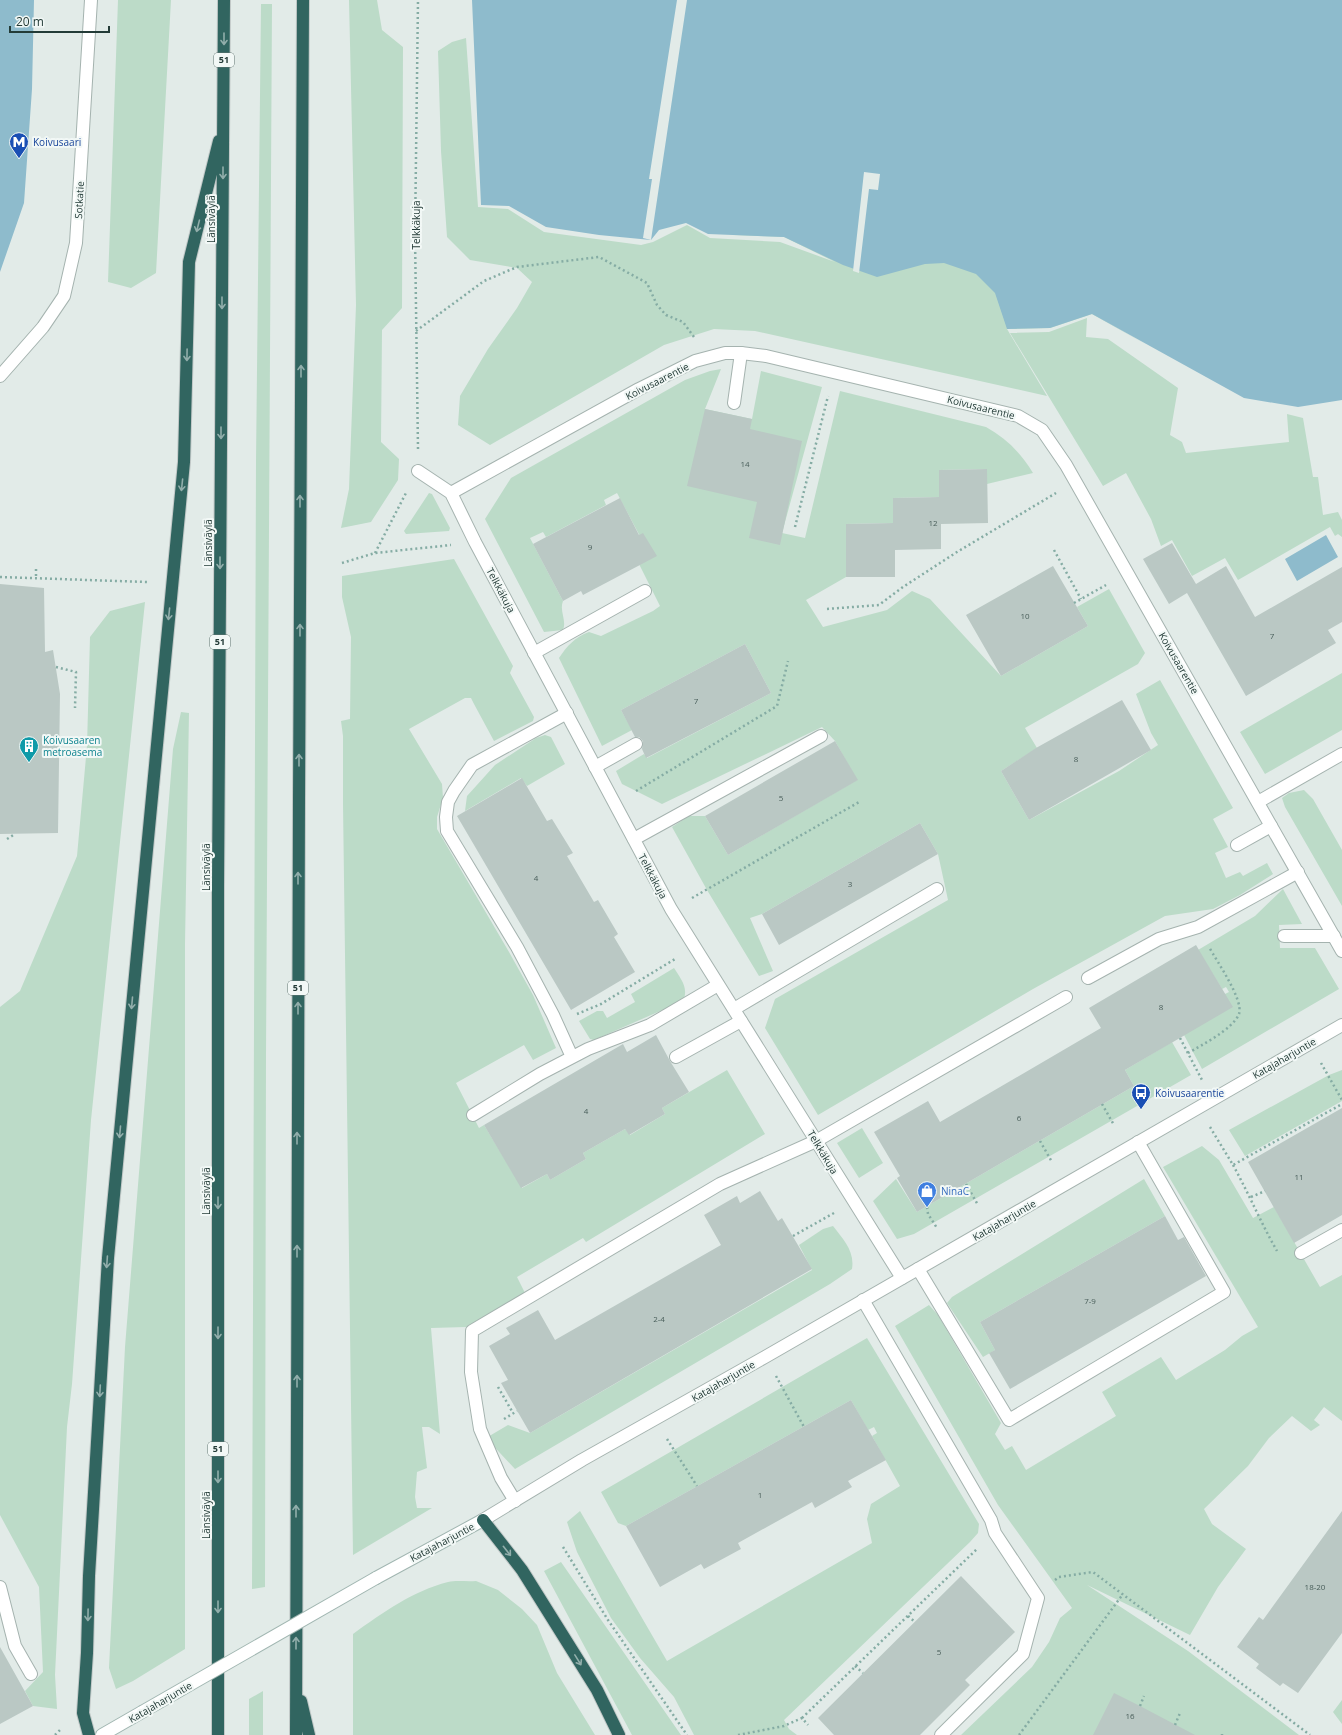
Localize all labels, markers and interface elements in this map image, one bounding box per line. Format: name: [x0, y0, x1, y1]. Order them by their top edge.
scale bar: [10, 8, 109, 34]
text: 20 m: [16, 13, 44, 30]
one-way arrow: [220, 32, 228, 45]
road number: 51: [214, 53, 234, 67]
metro station icon: Koivusaari: [8, 131, 30, 159]
place label: Koivusaari: [33, 135, 81, 149]
one-way arrow: [219, 166, 227, 179]
street label: Sotkatie: [71, 180, 87, 219]
street label: Länsiväylä: [204, 195, 218, 243]
street label: Telkkäkuja: [409, 200, 423, 250]
one-way arrow: [193, 219, 201, 232]
one-way arrow: [218, 296, 226, 309]
one-way arrow: [183, 348, 191, 361]
street label: Koivusaarentie: [623, 359, 691, 403]
one-way arrow: [297, 365, 305, 378]
street label: Koivusaarentie: [946, 392, 1017, 422]
one-way arrow: [217, 426, 225, 439]
house number: 14: [740, 458, 750, 469]
one-way arrow: [178, 478, 185, 491]
one-way arrow: [296, 494, 304, 507]
house number: 12: [928, 517, 938, 528]
street label: Länsiväylä: [201, 519, 215, 567]
house number: 9: [588, 541, 593, 552]
one-way arrow: [216, 556, 224, 569]
street label: Telkkäkuja: [483, 565, 519, 615]
one-way arrow: [166, 607, 173, 620]
house number: 10: [1020, 610, 1030, 621]
one-way arrow: [296, 624, 304, 637]
street label: Koivusaarentie: [1156, 630, 1203, 697]
house number: 7: [1270, 630, 1275, 641]
road number: 51: [210, 635, 230, 649]
house number: 7: [694, 695, 699, 706]
place label: Koivusaaren metroasema: [43, 733, 102, 759]
building icon: Koivusaaren metroasema: [18, 735, 40, 763]
house number: 8: [1074, 753, 1079, 764]
one-way arrow: [295, 754, 303, 767]
house number: 5: [779, 792, 784, 803]
street label: Länsiväylä: [199, 843, 213, 891]
street label: Telkkäkuja: [635, 851, 671, 901]
one-way arrow: [294, 872, 302, 885]
house number: 4: [534, 872, 539, 883]
house number: 3: [848, 878, 853, 889]
road number: 51: [288, 981, 308, 995]
one-way arrow: [128, 996, 136, 1009]
house number: 8: [1159, 1001, 1164, 1012]
one-way arrow: [294, 1002, 302, 1015]
street label: Katajaharjuntie: [1250, 1034, 1319, 1082]
bus stop icon: Koivusaarentie: [1130, 1082, 1152, 1110]
place label: Koivusaarentie: [1155, 1086, 1225, 1100]
house number: 4: [584, 1105, 589, 1116]
house number: 6: [1017, 1112, 1022, 1123]
one-way arrow: [116, 1125, 123, 1138]
street label: Telkkäkuja: [804, 1127, 842, 1177]
one-way arrow: [293, 1132, 301, 1145]
street label: Länsiväylä: [199, 1167, 213, 1215]
house number: 11: [1294, 1171, 1304, 1182]
shop icon: NinaC: [916, 1180, 938, 1208]
place label: NinaC: [941, 1184, 969, 1198]
one-way arrow: [214, 1196, 222, 1209]
street label: Katajaharjuntie: [970, 1196, 1039, 1244]
one-way arrow: [293, 1245, 301, 1258]
one-way arrow: [104, 1255, 111, 1268]
house number: 7-9: [1084, 1295, 1096, 1306]
house number: 2-4: [653, 1313, 665, 1324]
one-way arrow: [214, 1326, 222, 1339]
street label: Katajaharjuntie: [689, 1357, 758, 1405]
one-way arrow: [293, 1375, 301, 1388]
one-way arrow: [96, 1384, 103, 1397]
road number: 51: [208, 1442, 228, 1456]
one-way arrow: [214, 1470, 222, 1483]
house number: 1: [758, 1489, 762, 1500]
street label: Länsiväylä: [199, 1491, 213, 1539]
one-way arrow: [292, 1505, 300, 1518]
street label: Katajaharjuntie: [407, 1519, 477, 1565]
one-way arrow: [503, 1545, 511, 1556]
house number: 18-20: [1305, 1581, 1326, 1592]
one-way arrow: [214, 1600, 222, 1613]
one-way arrow: [84, 1608, 92, 1621]
one-way arrow: [292, 1637, 300, 1650]
house number: 5: [937, 1646, 942, 1657]
one-way arrow: [574, 1654, 582, 1666]
street label: Katajaharjuntie: [126, 1678, 195, 1726]
house number: 16: [1125, 1710, 1135, 1721]

